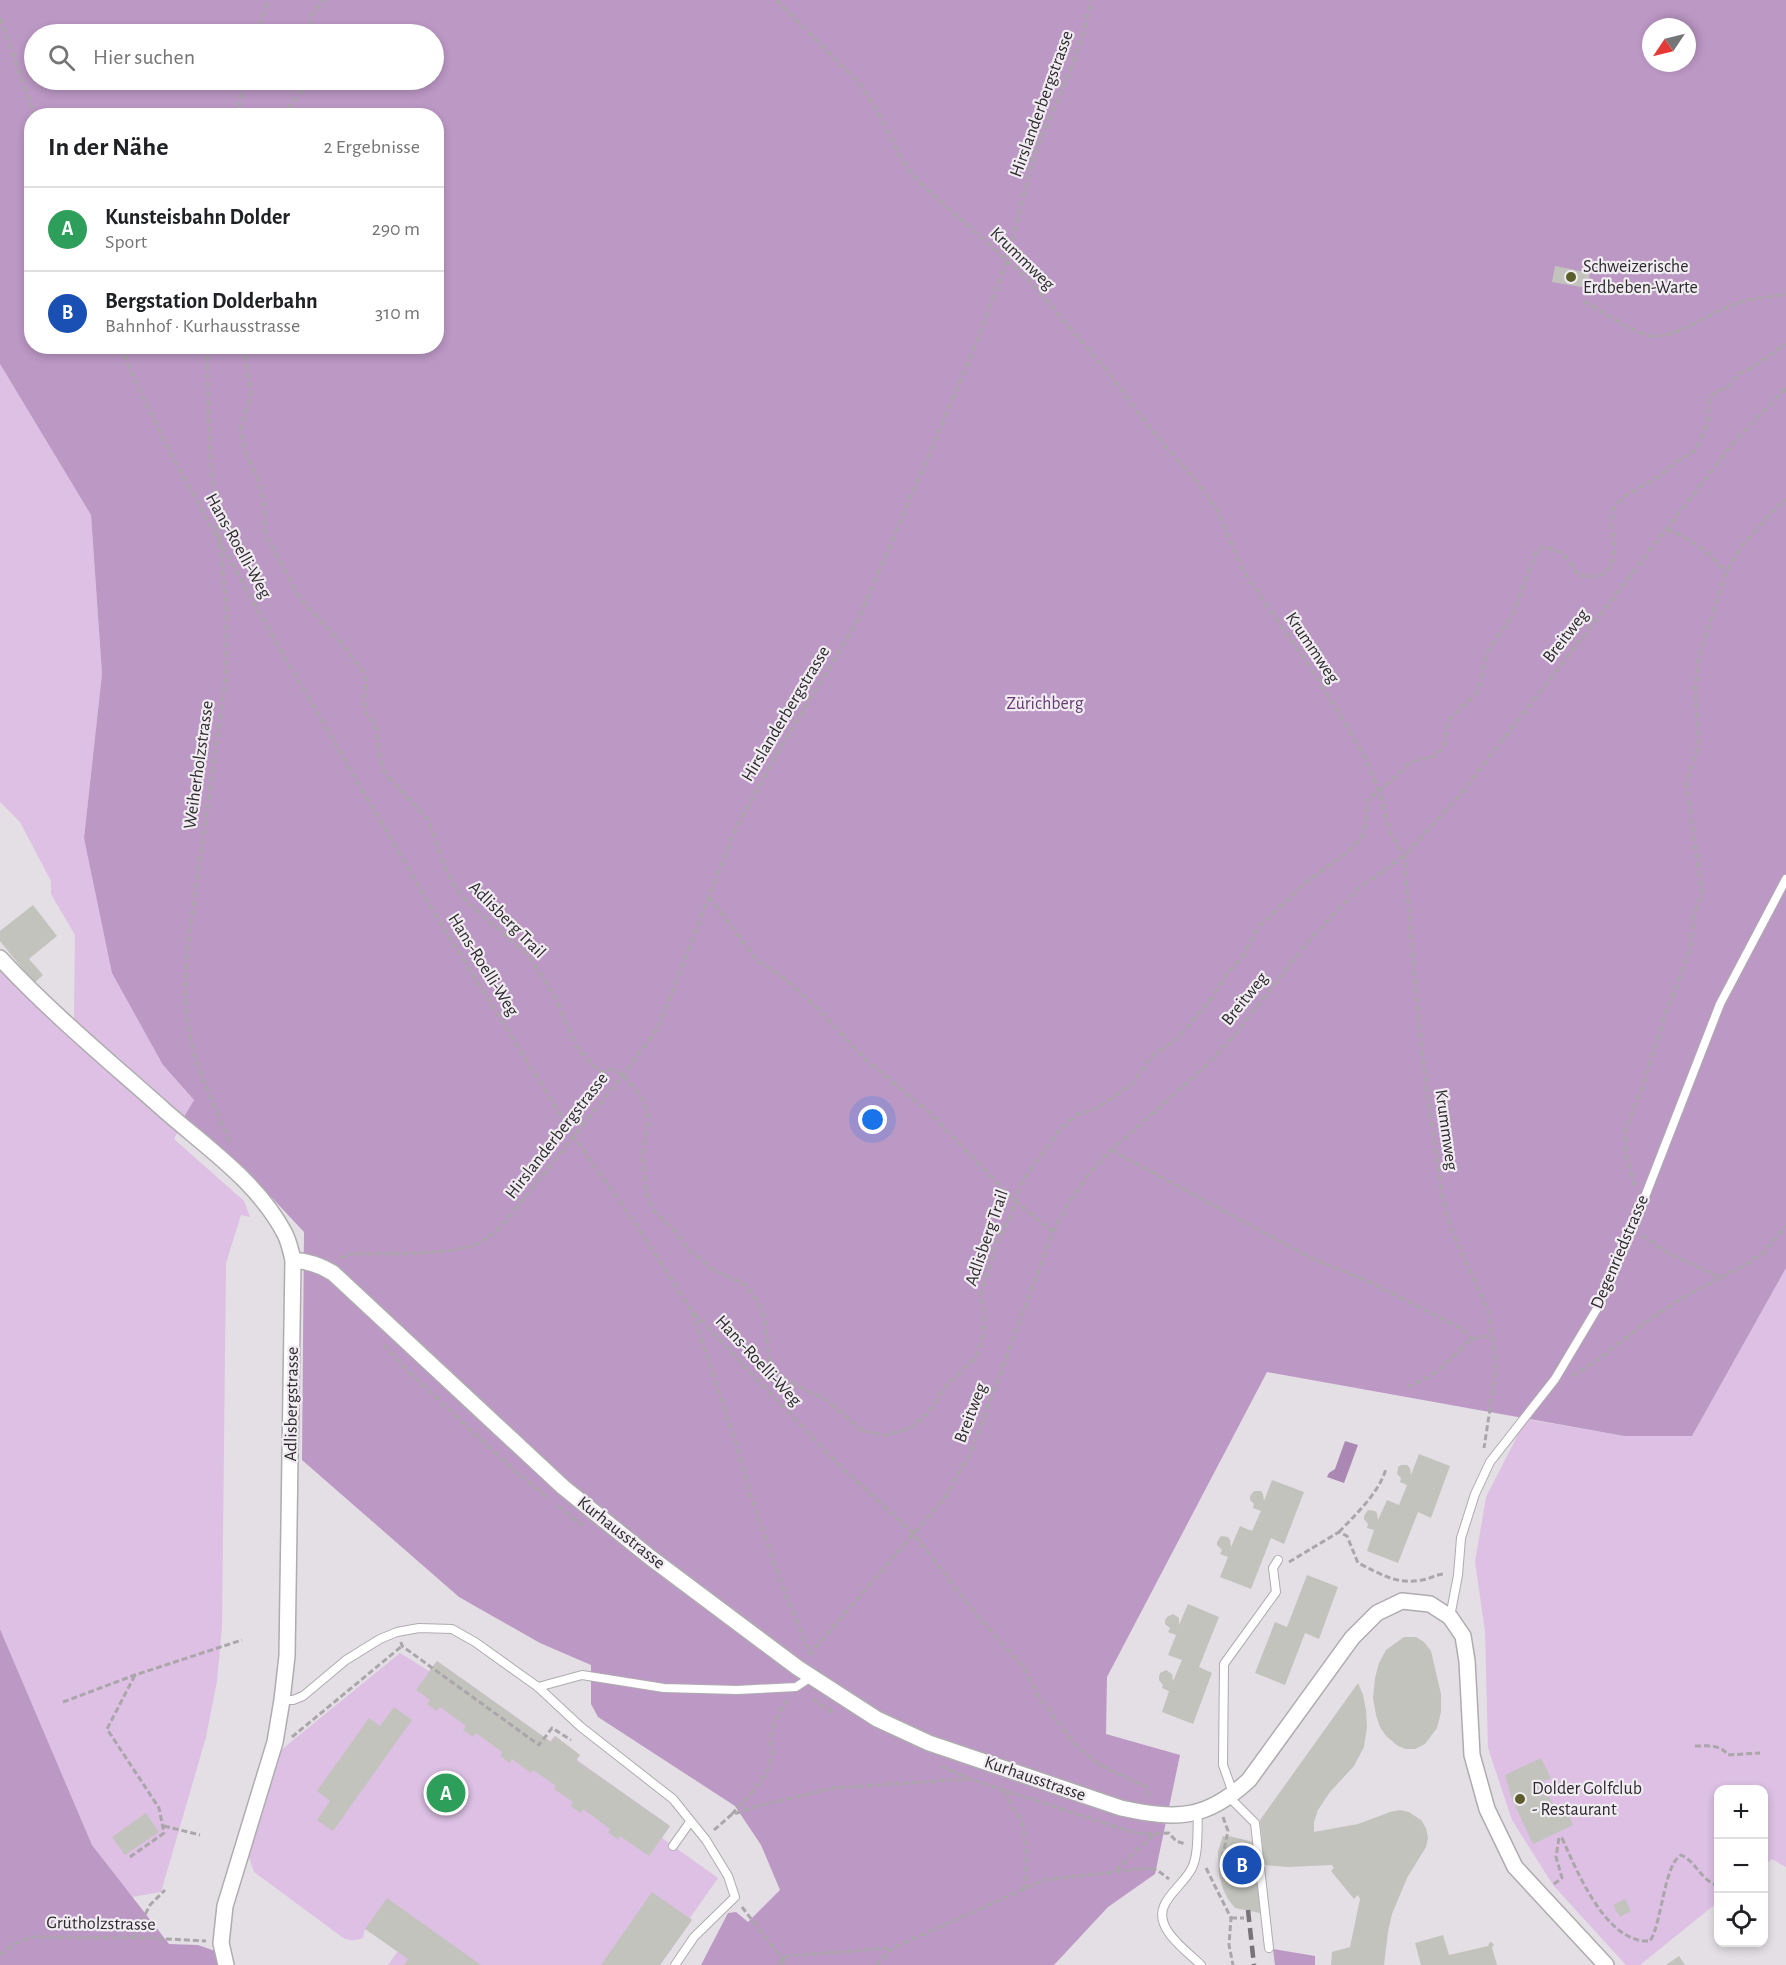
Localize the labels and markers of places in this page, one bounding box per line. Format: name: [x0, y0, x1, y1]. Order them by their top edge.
place label: Schweizerische Erdbeben-Warte: [1583, 258, 1698, 297]
marker: Schweizerische Erdbeben-Warte: [1564, 270, 1578, 284]
pin: A: [426, 1770, 466, 1816]
place label: Dolder Golfclub - Restaurant: [1532, 1780, 1642, 1819]
marker: Dolder Golfclub - Restaurant: [1513, 1792, 1527, 1806]
pin: B: [1222, 1842, 1262, 1888]

